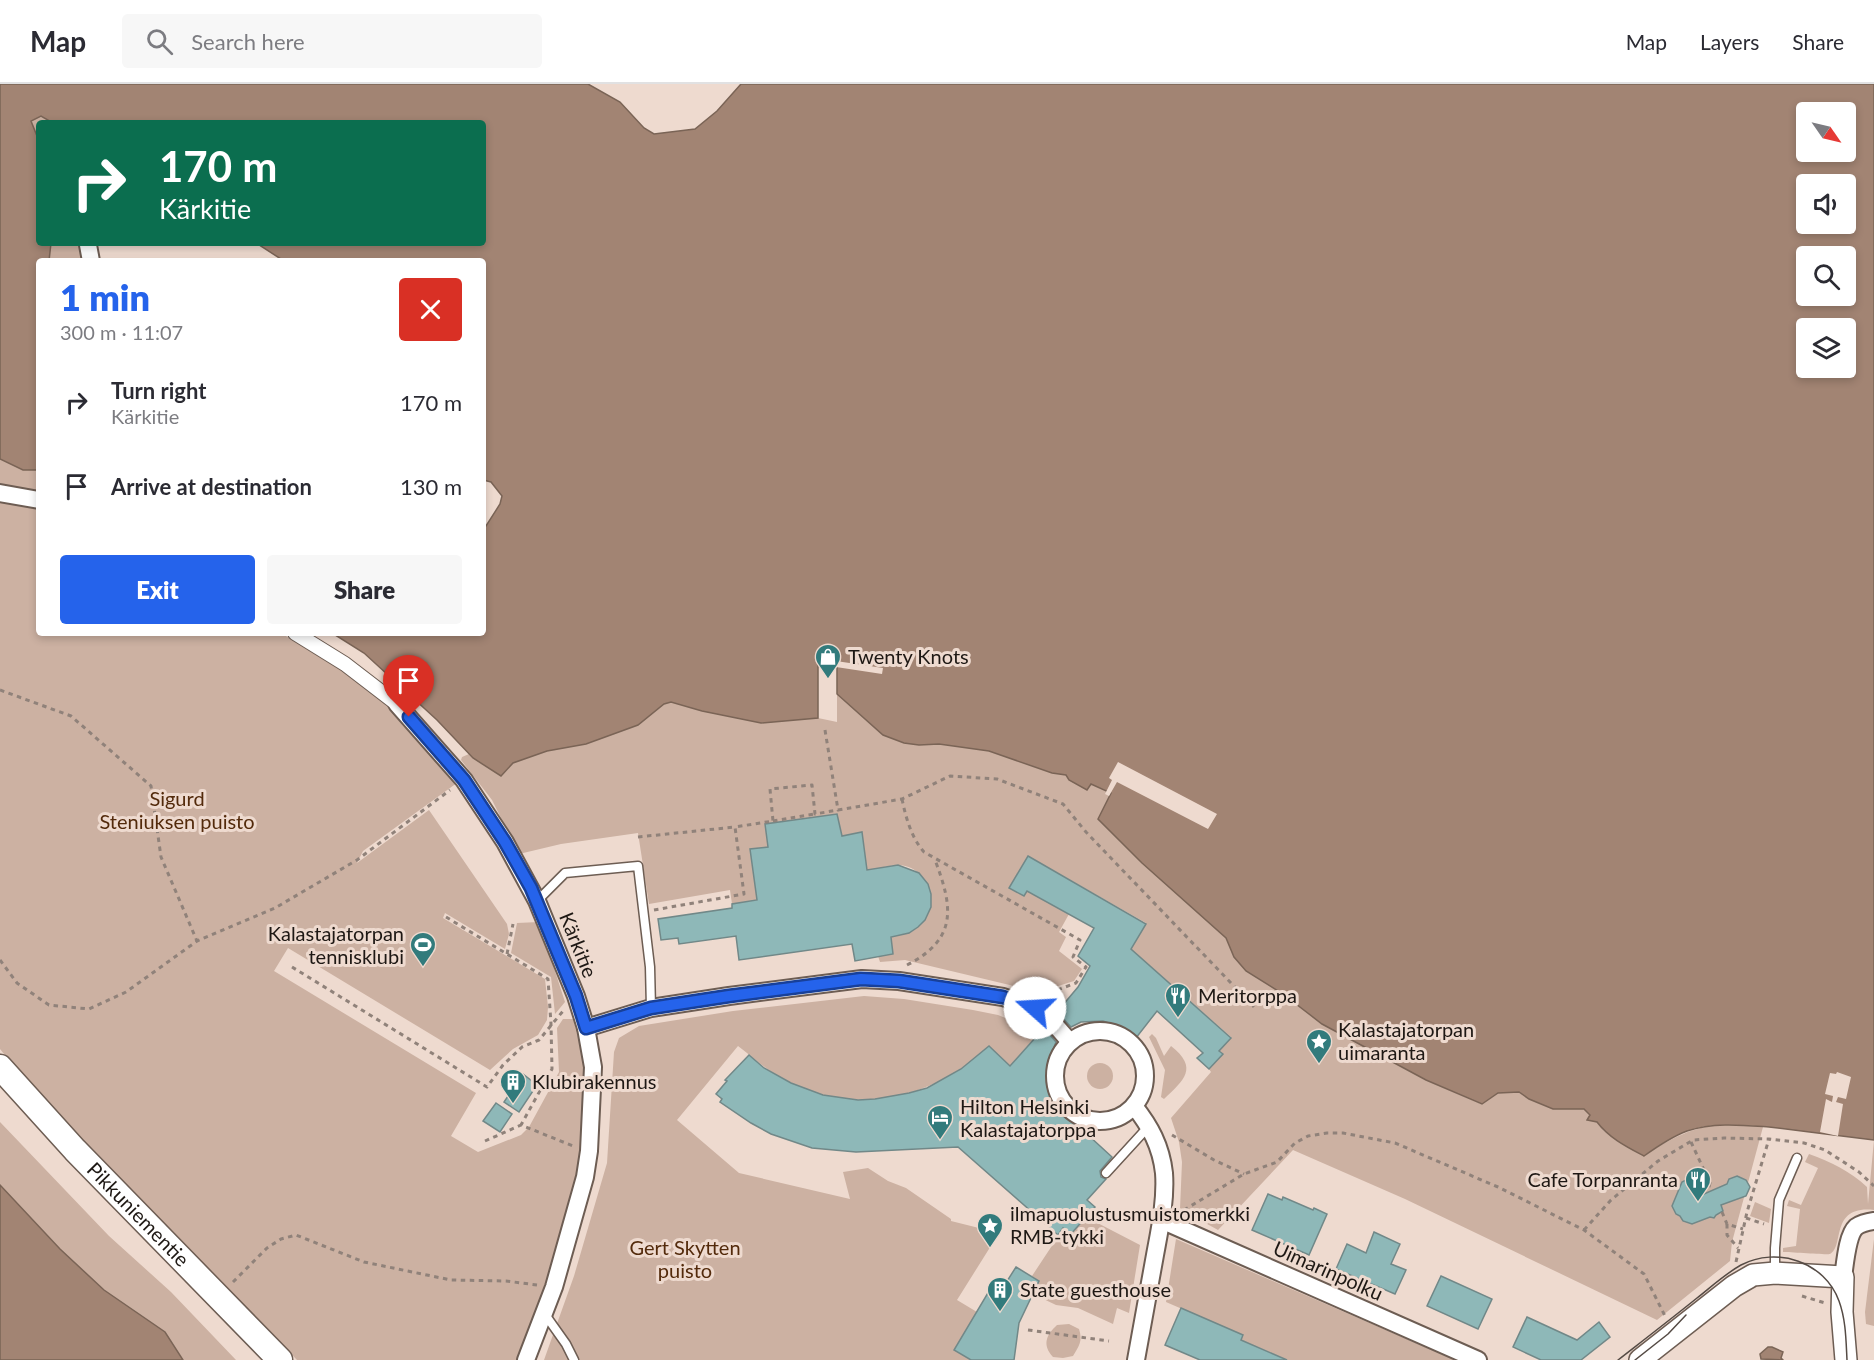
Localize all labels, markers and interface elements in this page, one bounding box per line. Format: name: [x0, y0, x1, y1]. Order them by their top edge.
search box: [122, 14, 542, 68]
text: Map: [30, 24, 86, 58]
icon: search: [143, 25, 176, 58]
text: Search here: [191, 28, 305, 55]
text: Map: [1626, 29, 1667, 54]
text: Layers: [1700, 29, 1759, 54]
text: Share: [1792, 29, 1844, 54]
north arrow: [1796, 102, 1856, 162]
map controls: [1796, 102, 1856, 378]
text: 170 m: [159, 141, 277, 191]
icon: right: [60, 144, 138, 222]
button: sound: [1796, 174, 1856, 234]
text: Kärkitie: [159, 192, 251, 225]
button: search: [1796, 246, 1856, 306]
text: 1 min: [60, 275, 150, 319]
button: close: [399, 278, 462, 341]
button: layers: [1796, 318, 1856, 378]
text: 300 m · 11:07: [60, 320, 183, 344]
text: Turn right: [111, 377, 206, 404]
icon: right: [60, 386, 93, 419]
text: 170 m: [400, 389, 462, 416]
text: Kärkitie: [111, 404, 179, 428]
icon: arrive: [60, 470, 93, 503]
text: Arrive at destination: [111, 473, 312, 500]
text: 130 m: [400, 473, 462, 500]
button: Exit: [60, 555, 255, 624]
button: Share: [267, 555, 462, 624]
shop icon: Twenty Knots: [813, 642, 843, 680]
place label: Twenty Knots: [848, 644, 969, 668]
pin: [383, 655, 434, 717]
icon: arrive: [392, 664, 425, 697]
park label: Sigurd Steniuksen puisto: [99, 786, 255, 833]
street label: Kärkitie: [555, 908, 603, 981]
place label: Kalastajatorpan tennisklubi: [268, 921, 404, 968]
sports icon: Kalastajatorpan tennisklubi: [408, 930, 438, 968]
position arrow: [1003, 976, 1067, 1040]
restaurant icon: Meritorppa: [1163, 981, 1193, 1019]
place label: Meritorppa: [1198, 983, 1297, 1007]
place label: Kalastajatorpan uimaranta: [1338, 1017, 1474, 1064]
place icon: Kalastajatorpan uimaranta: [1304, 1027, 1334, 1065]
building icon: Klubirakennus: [498, 1067, 528, 1105]
place label: Klubirakennus: [532, 1069, 656, 1093]
place label: Hilton Helsinki Kalastajatorppa: [960, 1094, 1096, 1141]
hotel icon: Hilton Helsinki Kalastajatorppa: [925, 1103, 955, 1141]
street label: Pikkuniementie: [83, 1157, 195, 1271]
restaurant icon: Cafe Torpanranta: [1683, 1165, 1713, 1203]
place label: Cafe Torpanranta: [1528, 1167, 1678, 1191]
place label: ilmapuolustusmuistomerkki RMB-tykki: [1010, 1201, 1250, 1248]
place icon: ilmapuolustusmuistomerkki RMB-tykki: [975, 1211, 1005, 1249]
park label: Gert Skytten puisto: [629, 1235, 741, 1282]
street label: Uimarinpolku: [1270, 1235, 1387, 1305]
building icon: State guesthouse: [985, 1275, 1015, 1313]
place label: State guesthouse: [1020, 1277, 1171, 1301]

